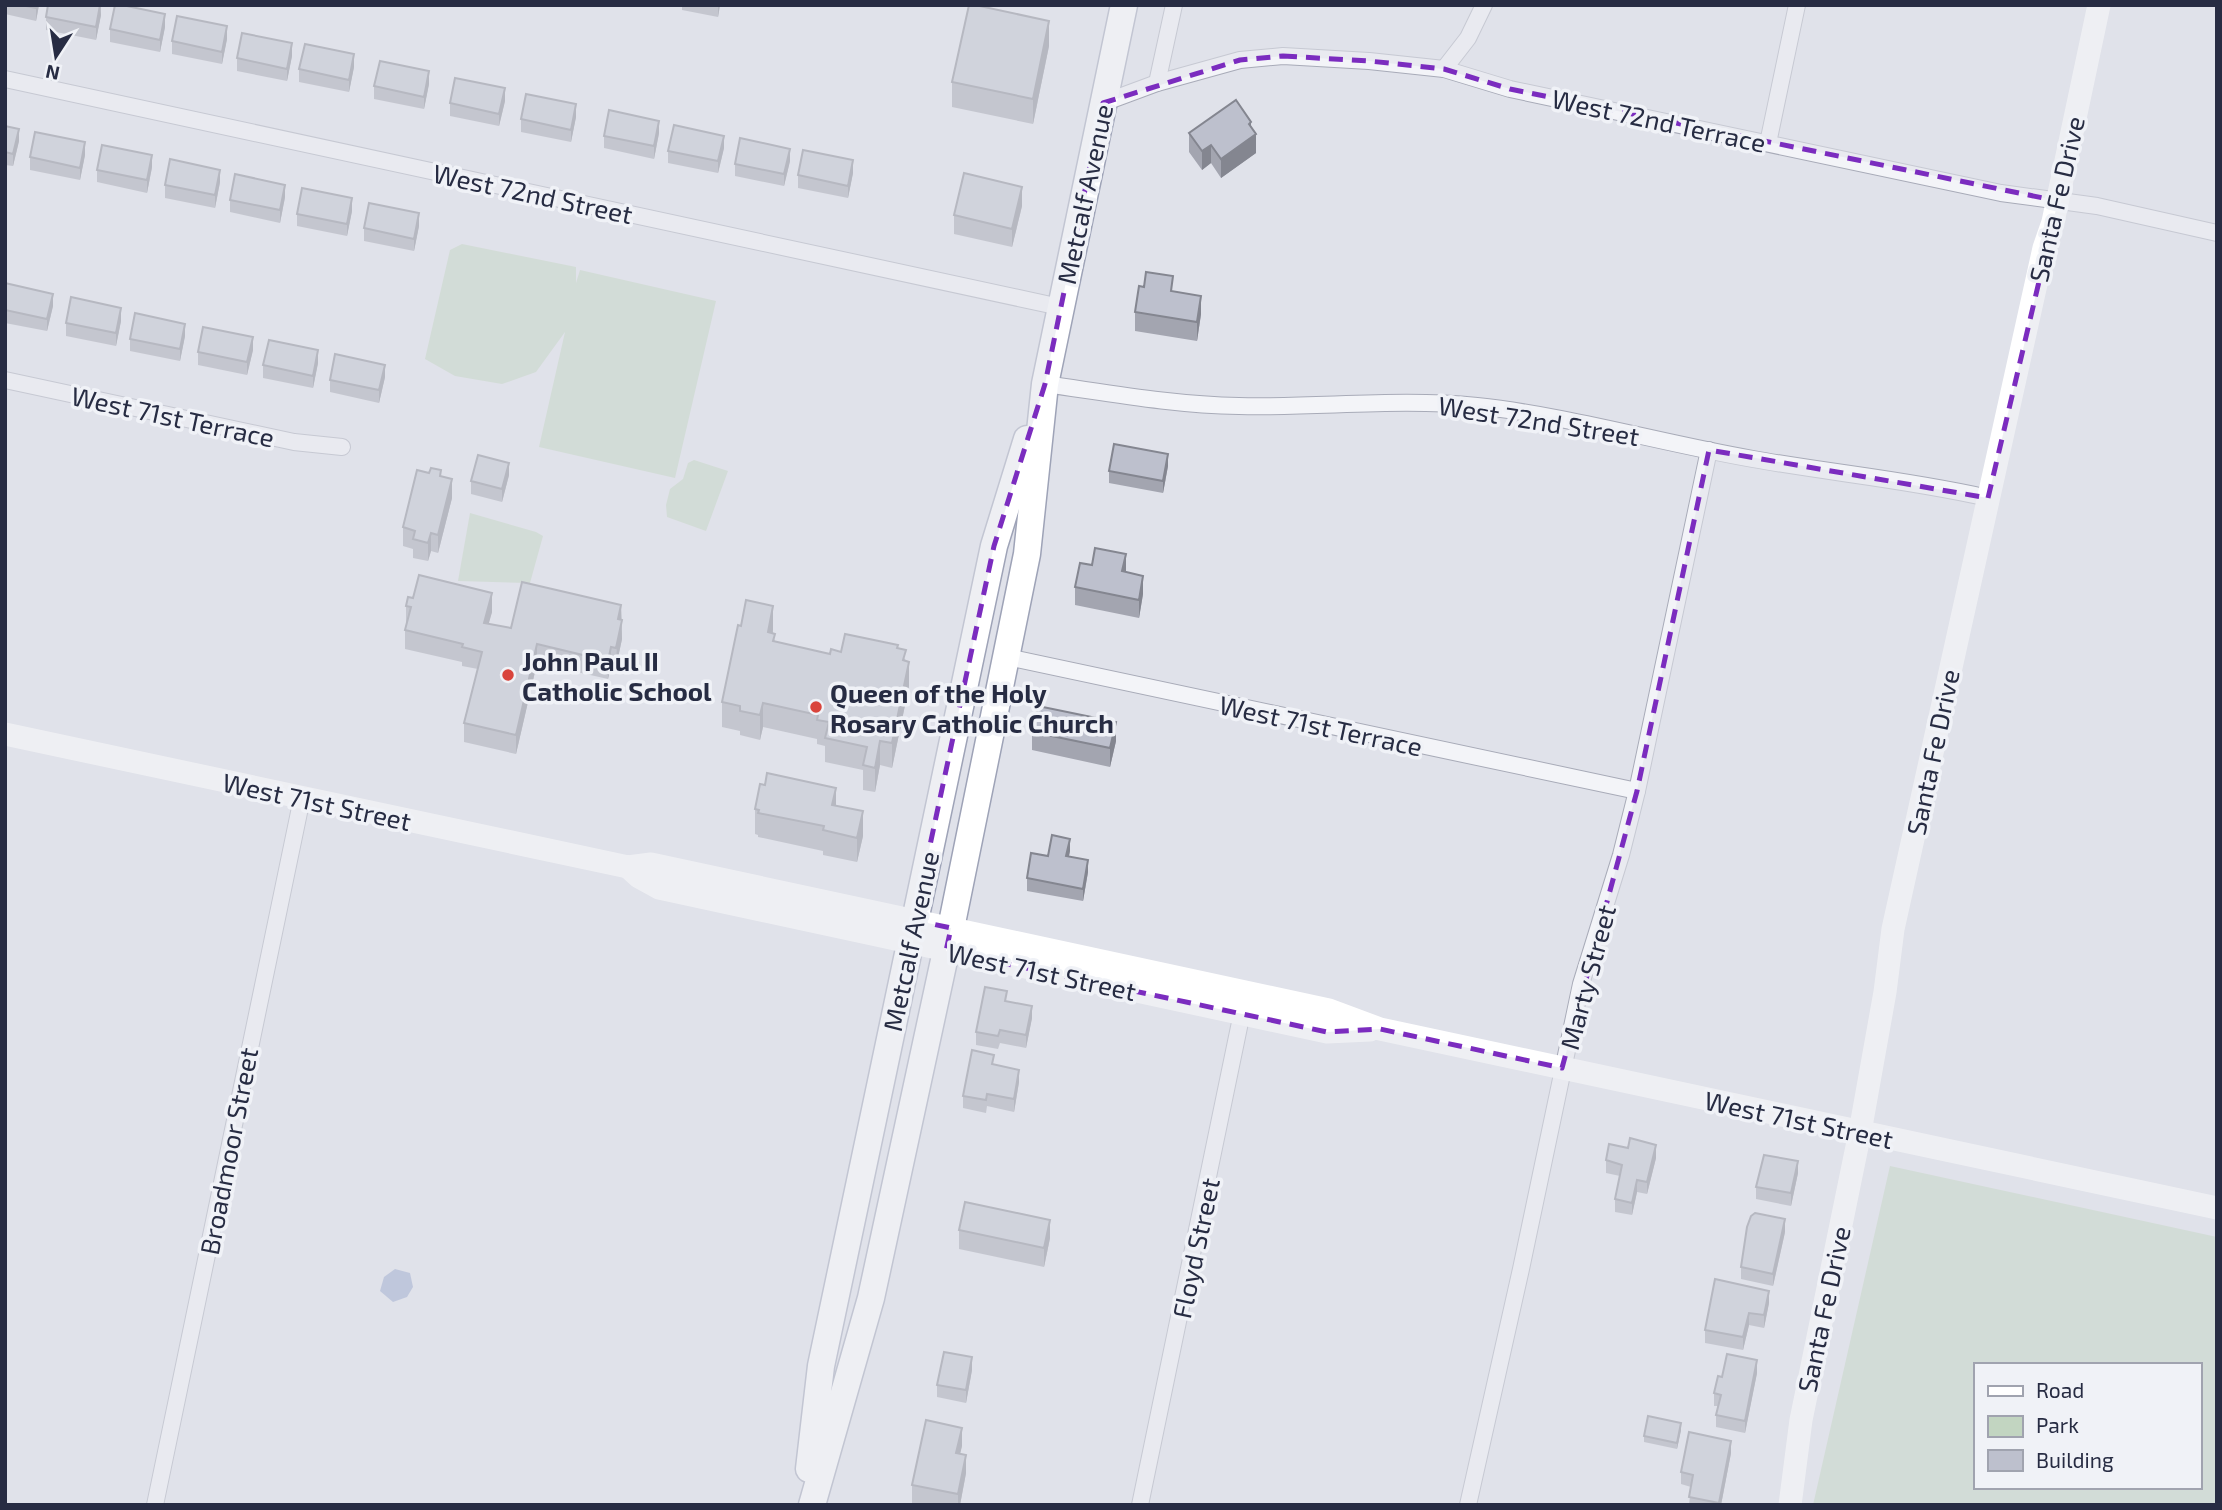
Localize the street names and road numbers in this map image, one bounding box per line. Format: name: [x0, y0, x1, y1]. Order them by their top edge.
street label: West 72nd Terrace: [1549, 82, 1769, 158]
street label: Metcalf Avenue: [1050, 101, 1118, 287]
street label: Santa Fe Drive: [2022, 113, 2090, 285]
street label: West 72nd Street: [430, 157, 636, 229]
street label: West 71st Terrace: [69, 379, 277, 453]
street label: West 72nd Street: [1436, 389, 1642, 451]
street label: Santa Fe Drive: [1899, 666, 1965, 838]
street label: West 71st Terrace: [1217, 688, 1425, 762]
street label: West 71st Street: [220, 766, 414, 836]
street label: Metcalf Avenue: [876, 848, 944, 1034]
street label: Marty Street: [1553, 901, 1621, 1053]
street label: West 71st Street: [945, 936, 1139, 1006]
street label: Broadmoor Street: [193, 1045, 263, 1257]
street label: West 71st Street: [1702, 1084, 1896, 1154]
street label: Floyd Street: [1165, 1175, 1225, 1321]
street label: Santa Fe Drive: [1790, 1223, 1856, 1395]

